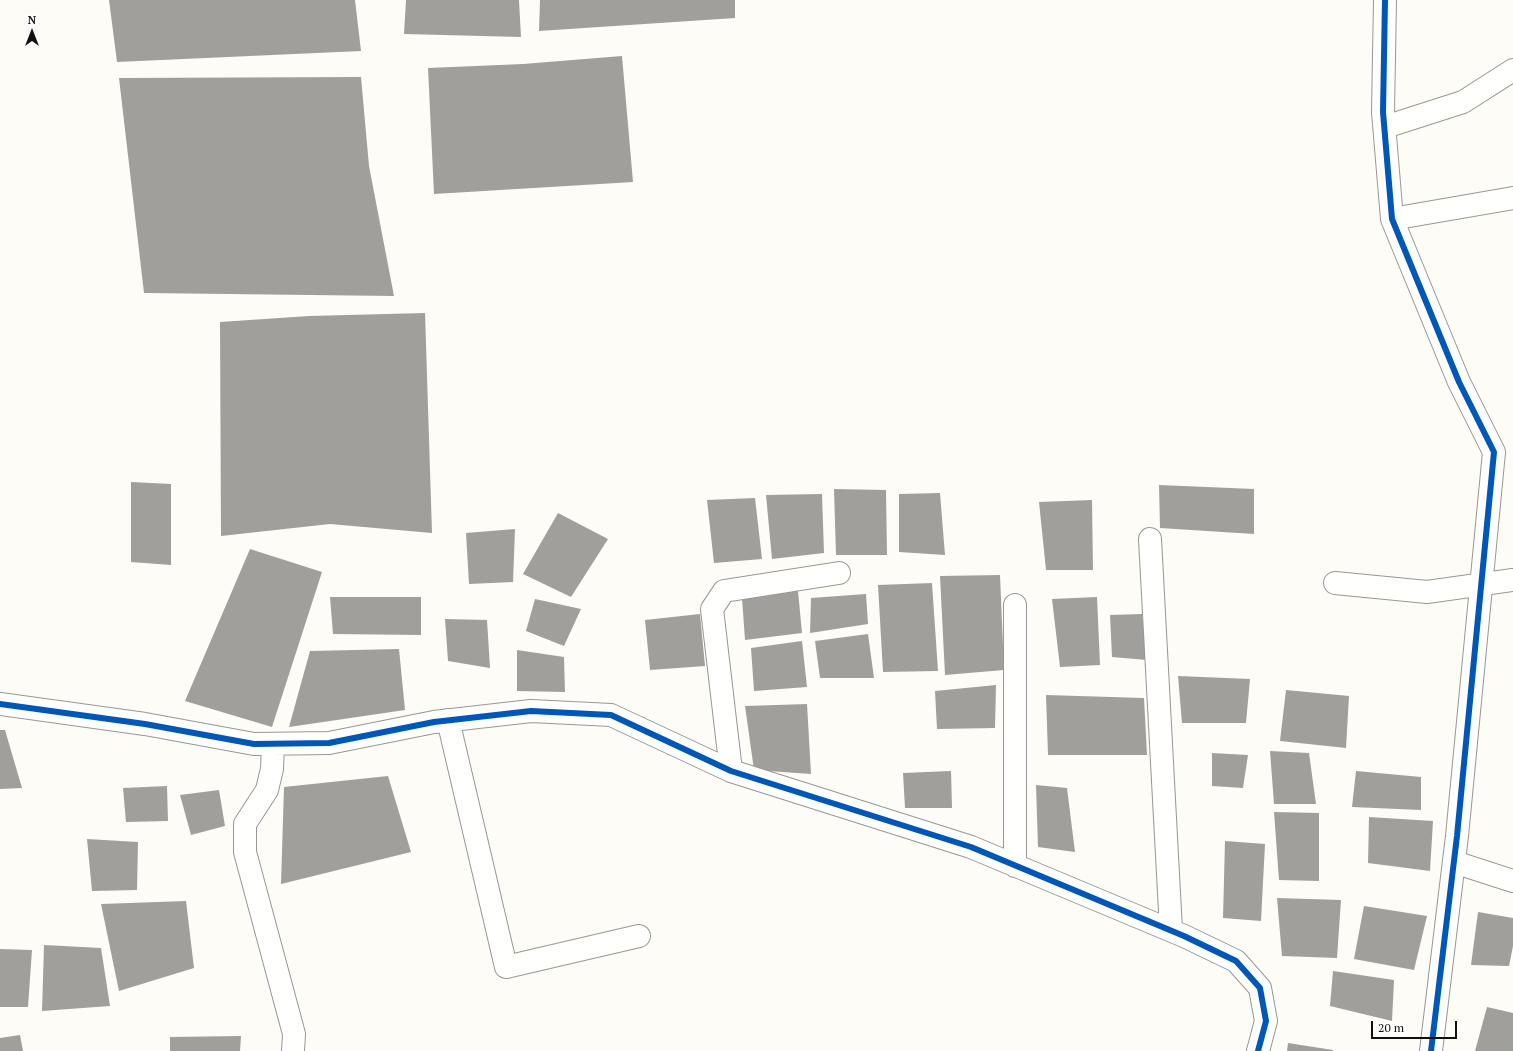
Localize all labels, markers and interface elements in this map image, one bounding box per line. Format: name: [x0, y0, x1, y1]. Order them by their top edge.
north arrow: [12, 12, 52, 52]
text: N: [28, 13, 36, 27]
scale bar: [1373, 1013, 1459, 1039]
text: 20 m: [1378, 1020, 1404, 1035]

